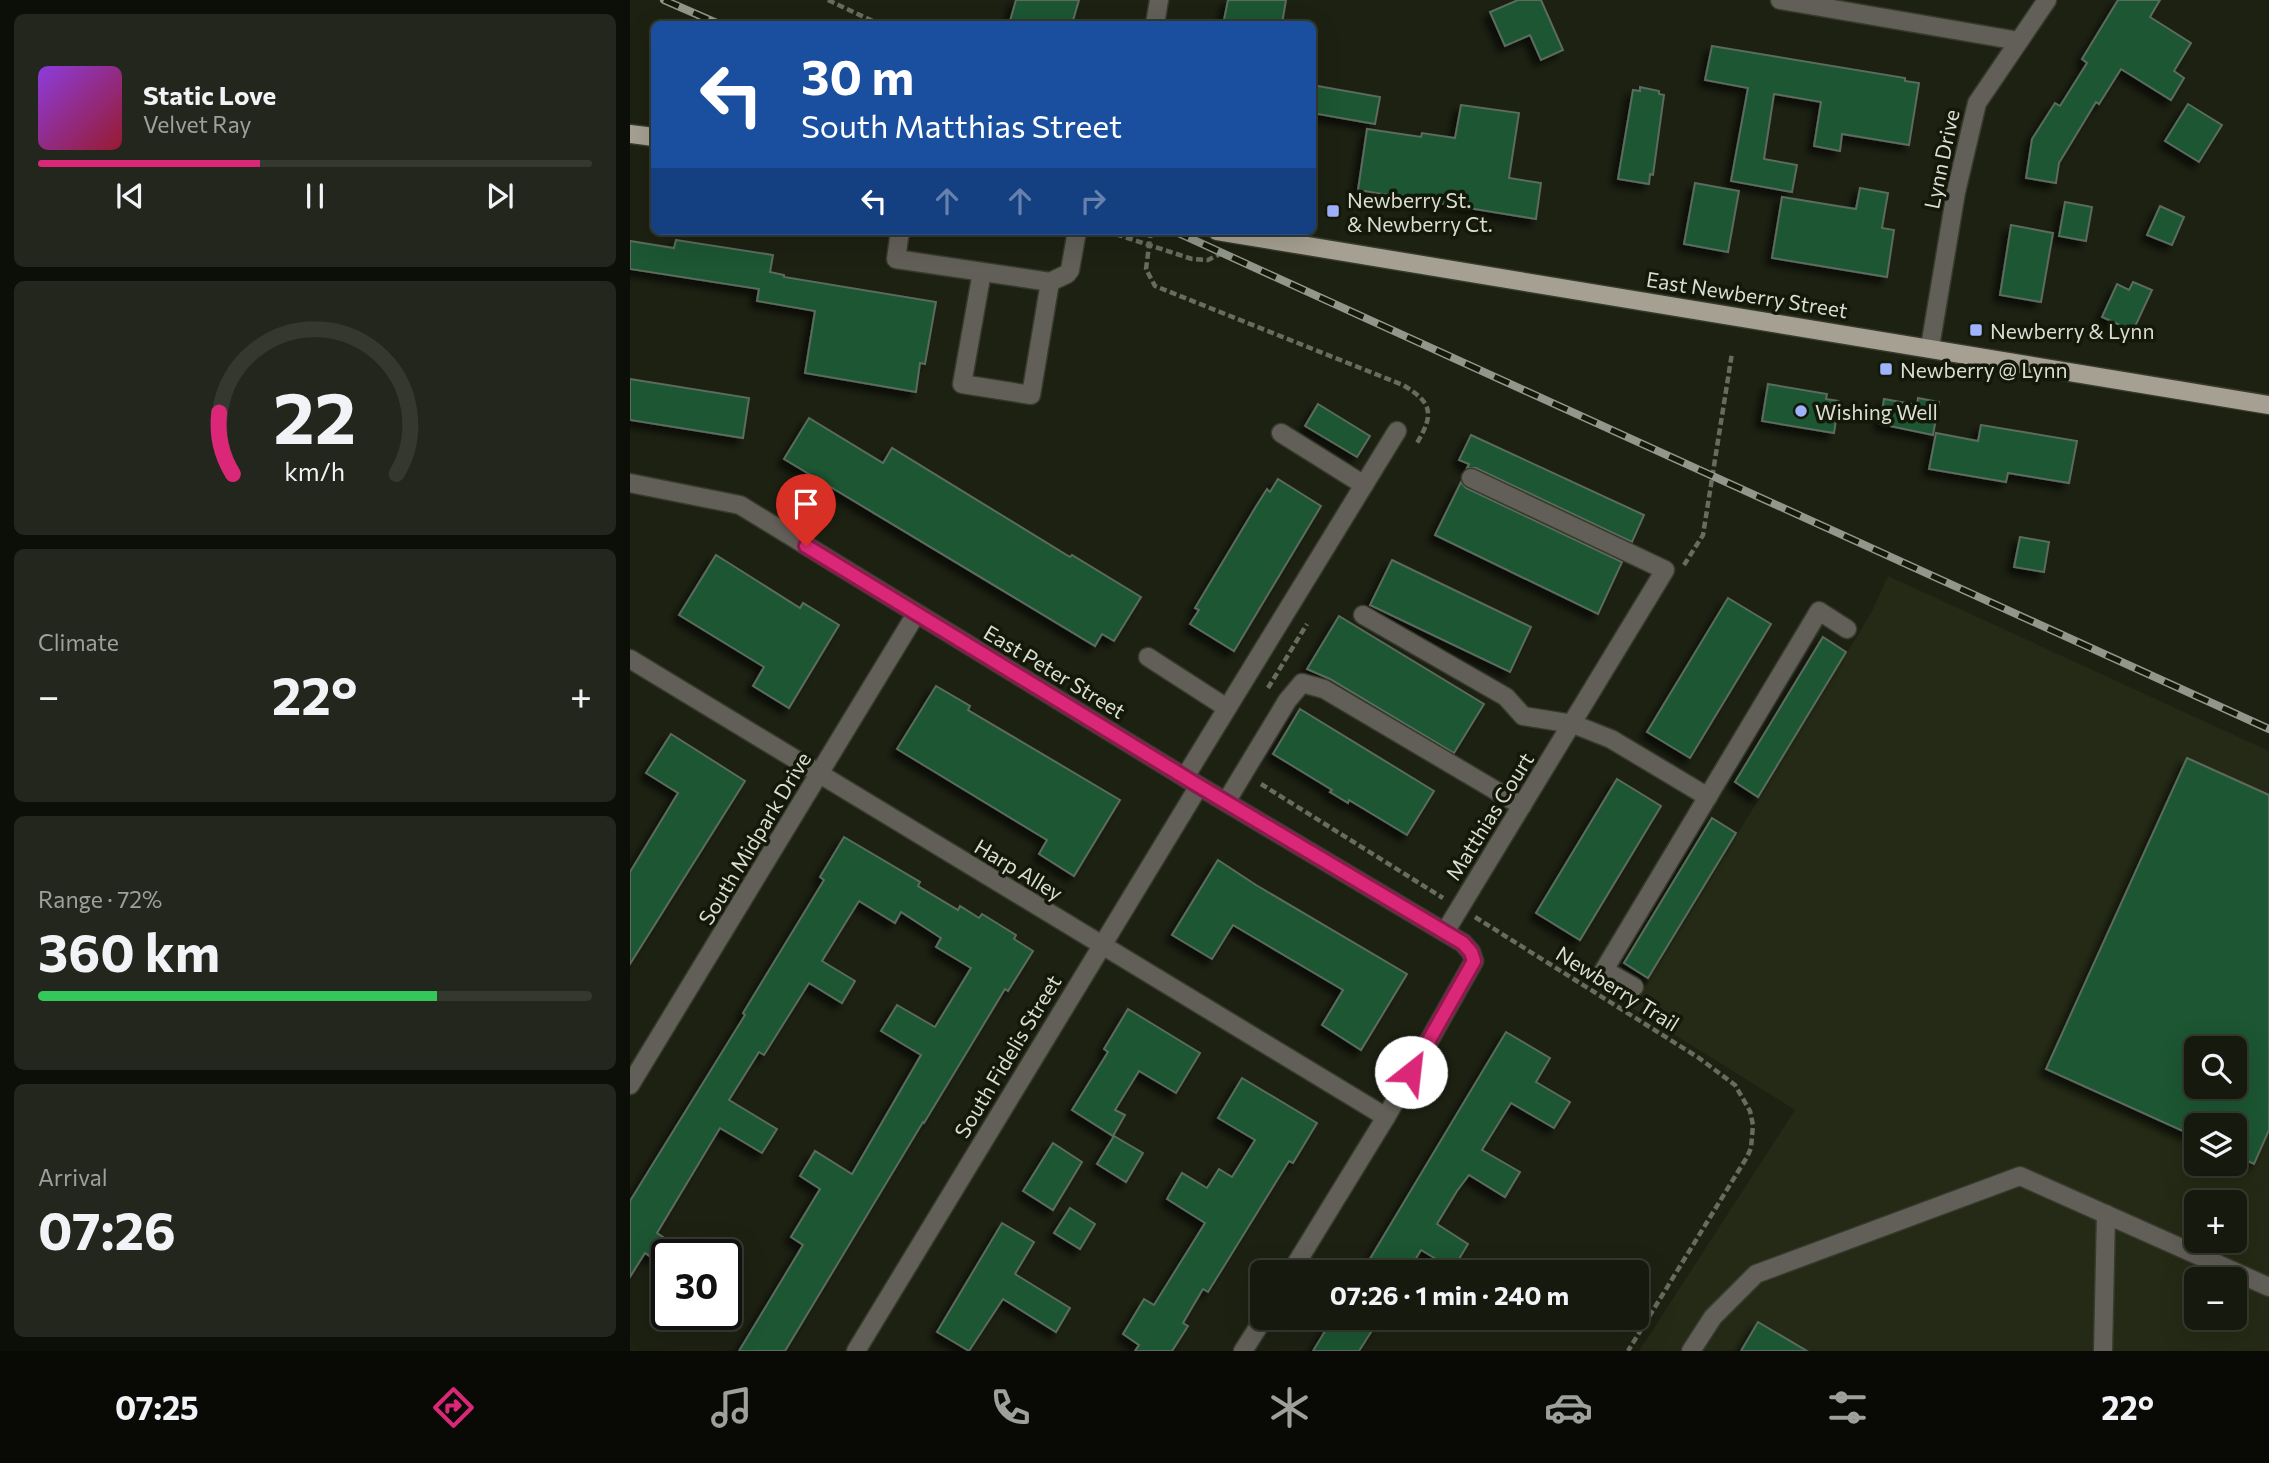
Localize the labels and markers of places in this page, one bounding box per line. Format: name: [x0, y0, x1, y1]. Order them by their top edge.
place label: Newberry St. & Newberry Ct.: [1347, 187, 1493, 236]
marker: Newberry St. & Newberry Ct.: [1325, 203, 1341, 219]
place label: Newberry & Lynn: [1990, 318, 2154, 343]
marker: Newberry & Lynn: [1968, 322, 1984, 338]
place label: Newberry @ Lynn: [1900, 357, 2068, 382]
marker: Newberry @ Lynn: [1878, 361, 1894, 377]
place label: Wishing Well: [1815, 399, 1938, 424]
marker: Wishing Well: [1793, 403, 1809, 419]
pin: [776, 474, 836, 546]

